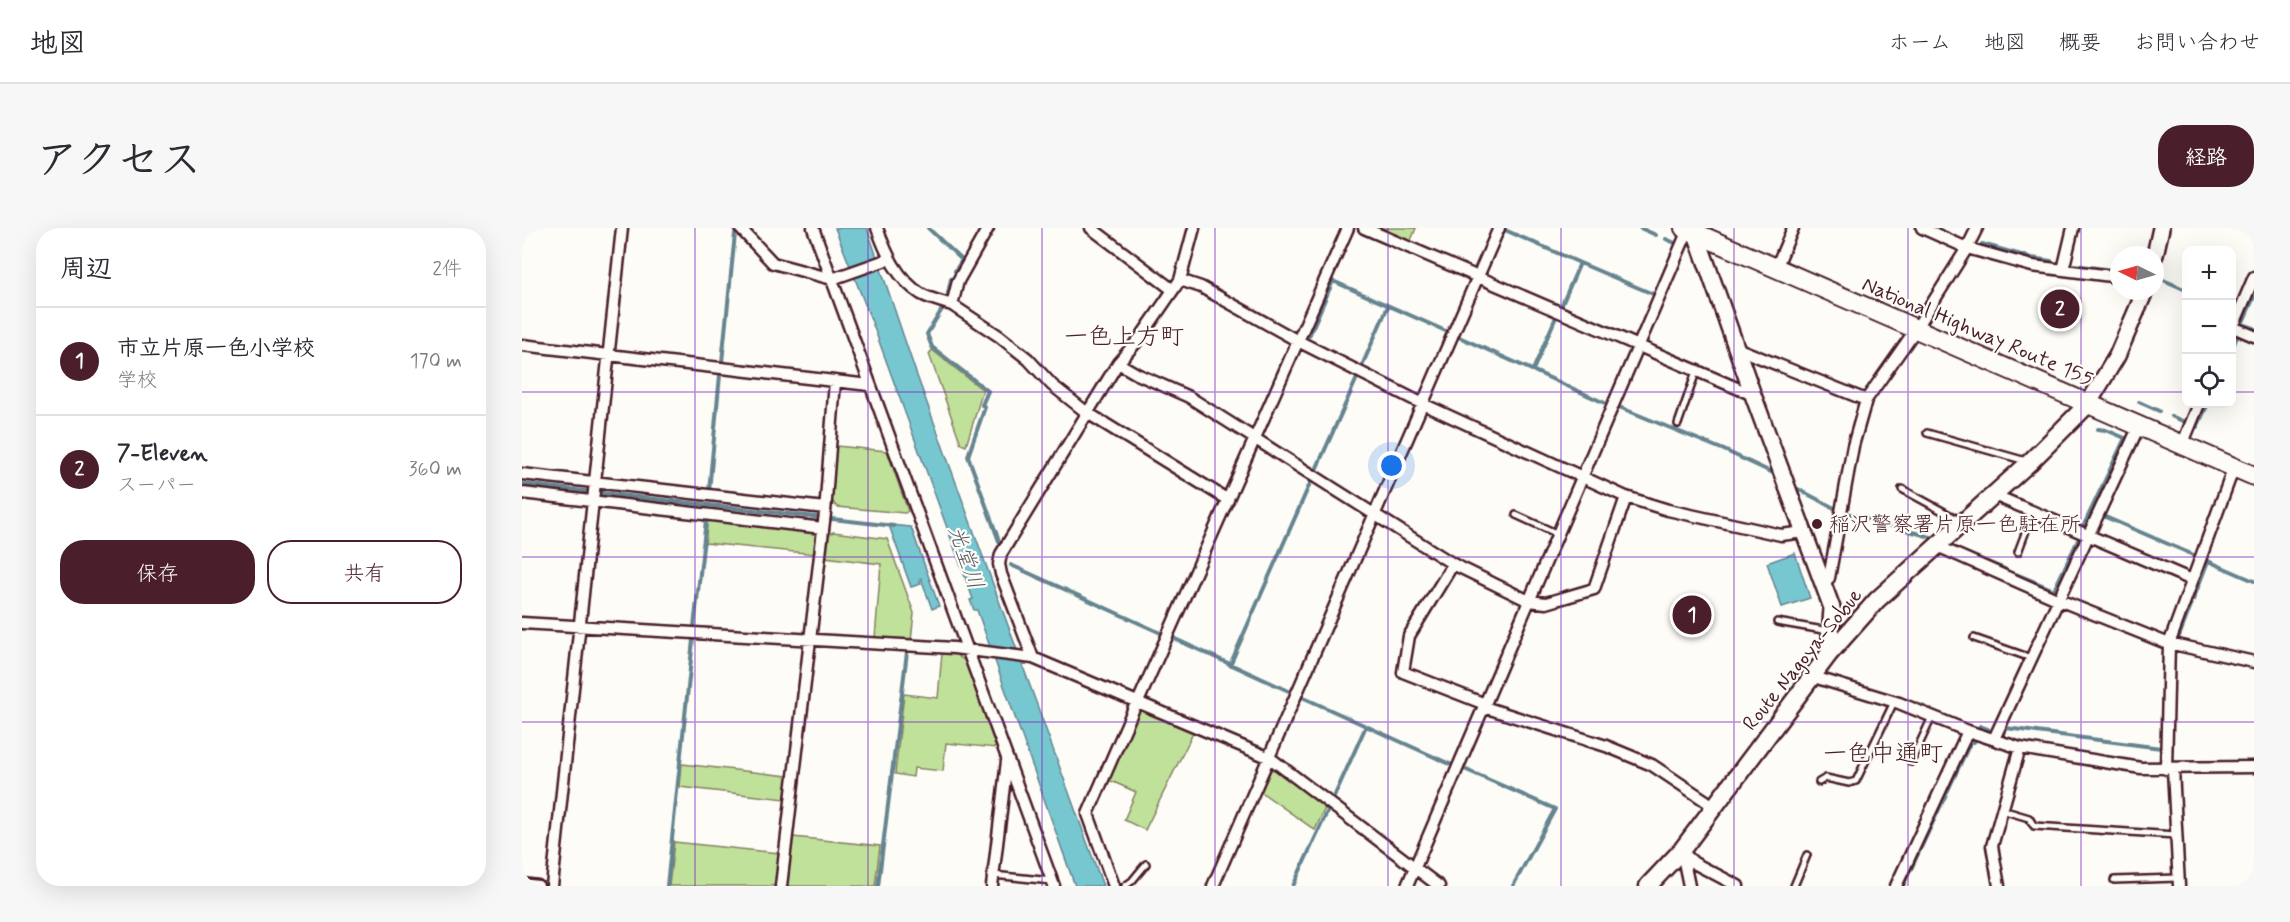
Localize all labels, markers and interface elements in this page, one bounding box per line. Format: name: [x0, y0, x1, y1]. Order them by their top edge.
text: 地図: [30, 26, 86, 63]
text: ホーム: [1889, 29, 1951, 57]
text: 地図: [1984, 29, 2026, 57]
text: 概要: [2059, 29, 2101, 57]
text: お問い合わせ: [2134, 29, 2260, 57]
button: 経路: [2158, 125, 2254, 187]
text: アクセス: [36, 134, 201, 189]
north arrow: [2110, 246, 2164, 300]
map controls: [2182, 246, 2236, 408]
button: +: [2182, 246, 2236, 300]
text: 周辺: [60, 253, 112, 287]
text: 2件: [432, 256, 462, 283]
street label: National Highway Route 155: [1858, 270, 2098, 393]
pin: 2: [2040, 286, 2080, 332]
button: −: [2182, 300, 2236, 354]
district label: 一色上方町: [1064, 322, 1184, 353]
text: 市立片原一色小学校: [117, 335, 315, 363]
text: 1: [75, 348, 84, 375]
text: 170 m: [410, 348, 462, 375]
button: locate: [2182, 354, 2236, 408]
text: 学校: [117, 367, 157, 394]
text: 7-Eleven: [117, 440, 207, 468]
your location: [1377, 451, 1406, 480]
text: 2: [75, 456, 84, 483]
text: 360 m: [409, 456, 462, 483]
text: スーパー: [117, 472, 196, 499]
place label: 稲沢警察署片原一色駐在所: [1829, 511, 2081, 539]
marker: 稲沢警察署片原一色駐在所: [1810, 517, 1824, 531]
water label: 光堂川: [941, 522, 989, 593]
button: 保存: [60, 540, 255, 604]
button: 共有: [267, 540, 462, 604]
street label: Route Nagoya-Sobue: [1737, 582, 1869, 737]
pin: 1: [1672, 592, 1712, 638]
district label: 一色中通町: [1823, 739, 1943, 770]

